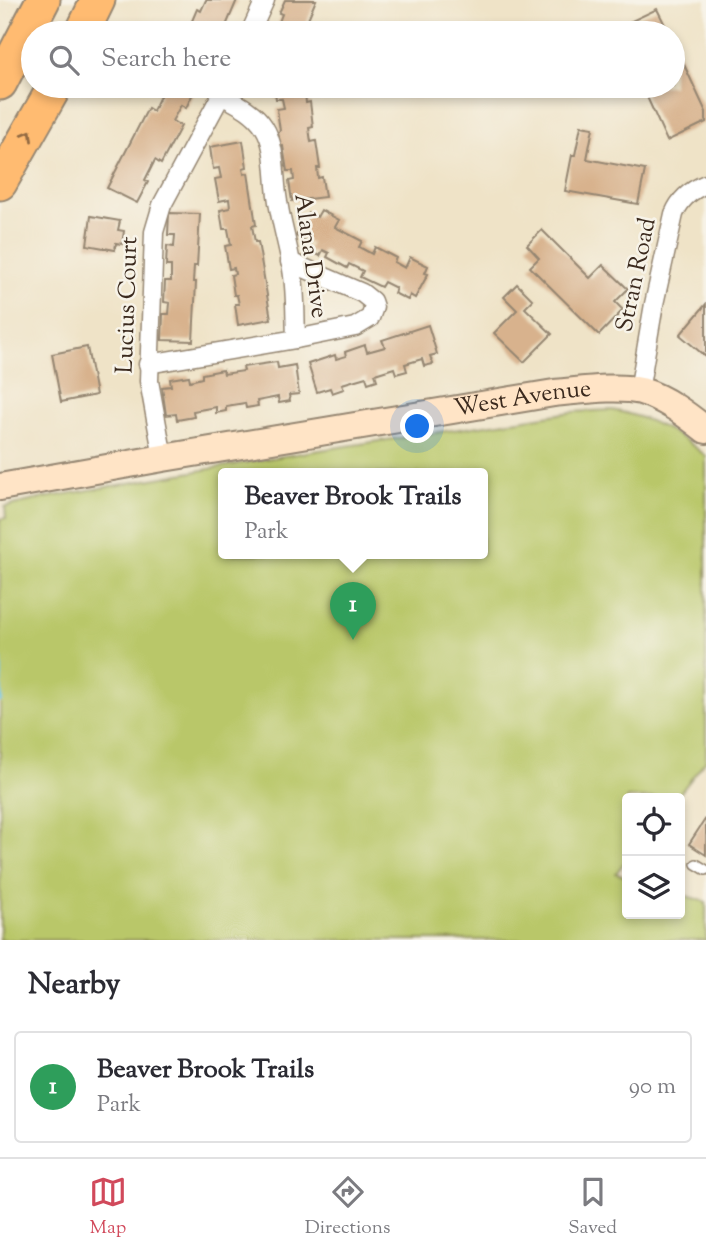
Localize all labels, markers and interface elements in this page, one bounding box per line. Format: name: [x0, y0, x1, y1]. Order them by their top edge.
search box: [21, 21, 685, 98]
icon: search: [45, 41, 83, 79]
text: Search here: [101, 41, 231, 78]
one-way arrow: [20, 129, 33, 142]
street label: Alana Drive: [284, 192, 336, 320]
street label: Stran Road: [608, 214, 666, 335]
street label: Lucius Court: [109, 236, 147, 374]
street label: West Avenue: [451, 373, 593, 426]
your location: [400, 409, 434, 443]
popup: [218, 468, 488, 559]
text: Beaver Brook Trails: [244, 479, 462, 516]
text: Park: [244, 516, 288, 549]
pin: 1: [330, 582, 376, 640]
map controls: [622, 793, 685, 919]
button: locate: [622, 793, 685, 856]
button: layers: [622, 856, 685, 919]
text: Nearby: [28, 964, 120, 1007]
text: Beaver Brook Trails: [97, 1052, 314, 1089]
text: 1: [49, 1071, 57, 1104]
text: 90 m: [629, 1071, 676, 1104]
text: Park: [97, 1089, 141, 1122]
tab: Map: [89, 1173, 127, 1242]
tab: Directions: [305, 1173, 390, 1242]
tab: Saved: [568, 1173, 617, 1242]

